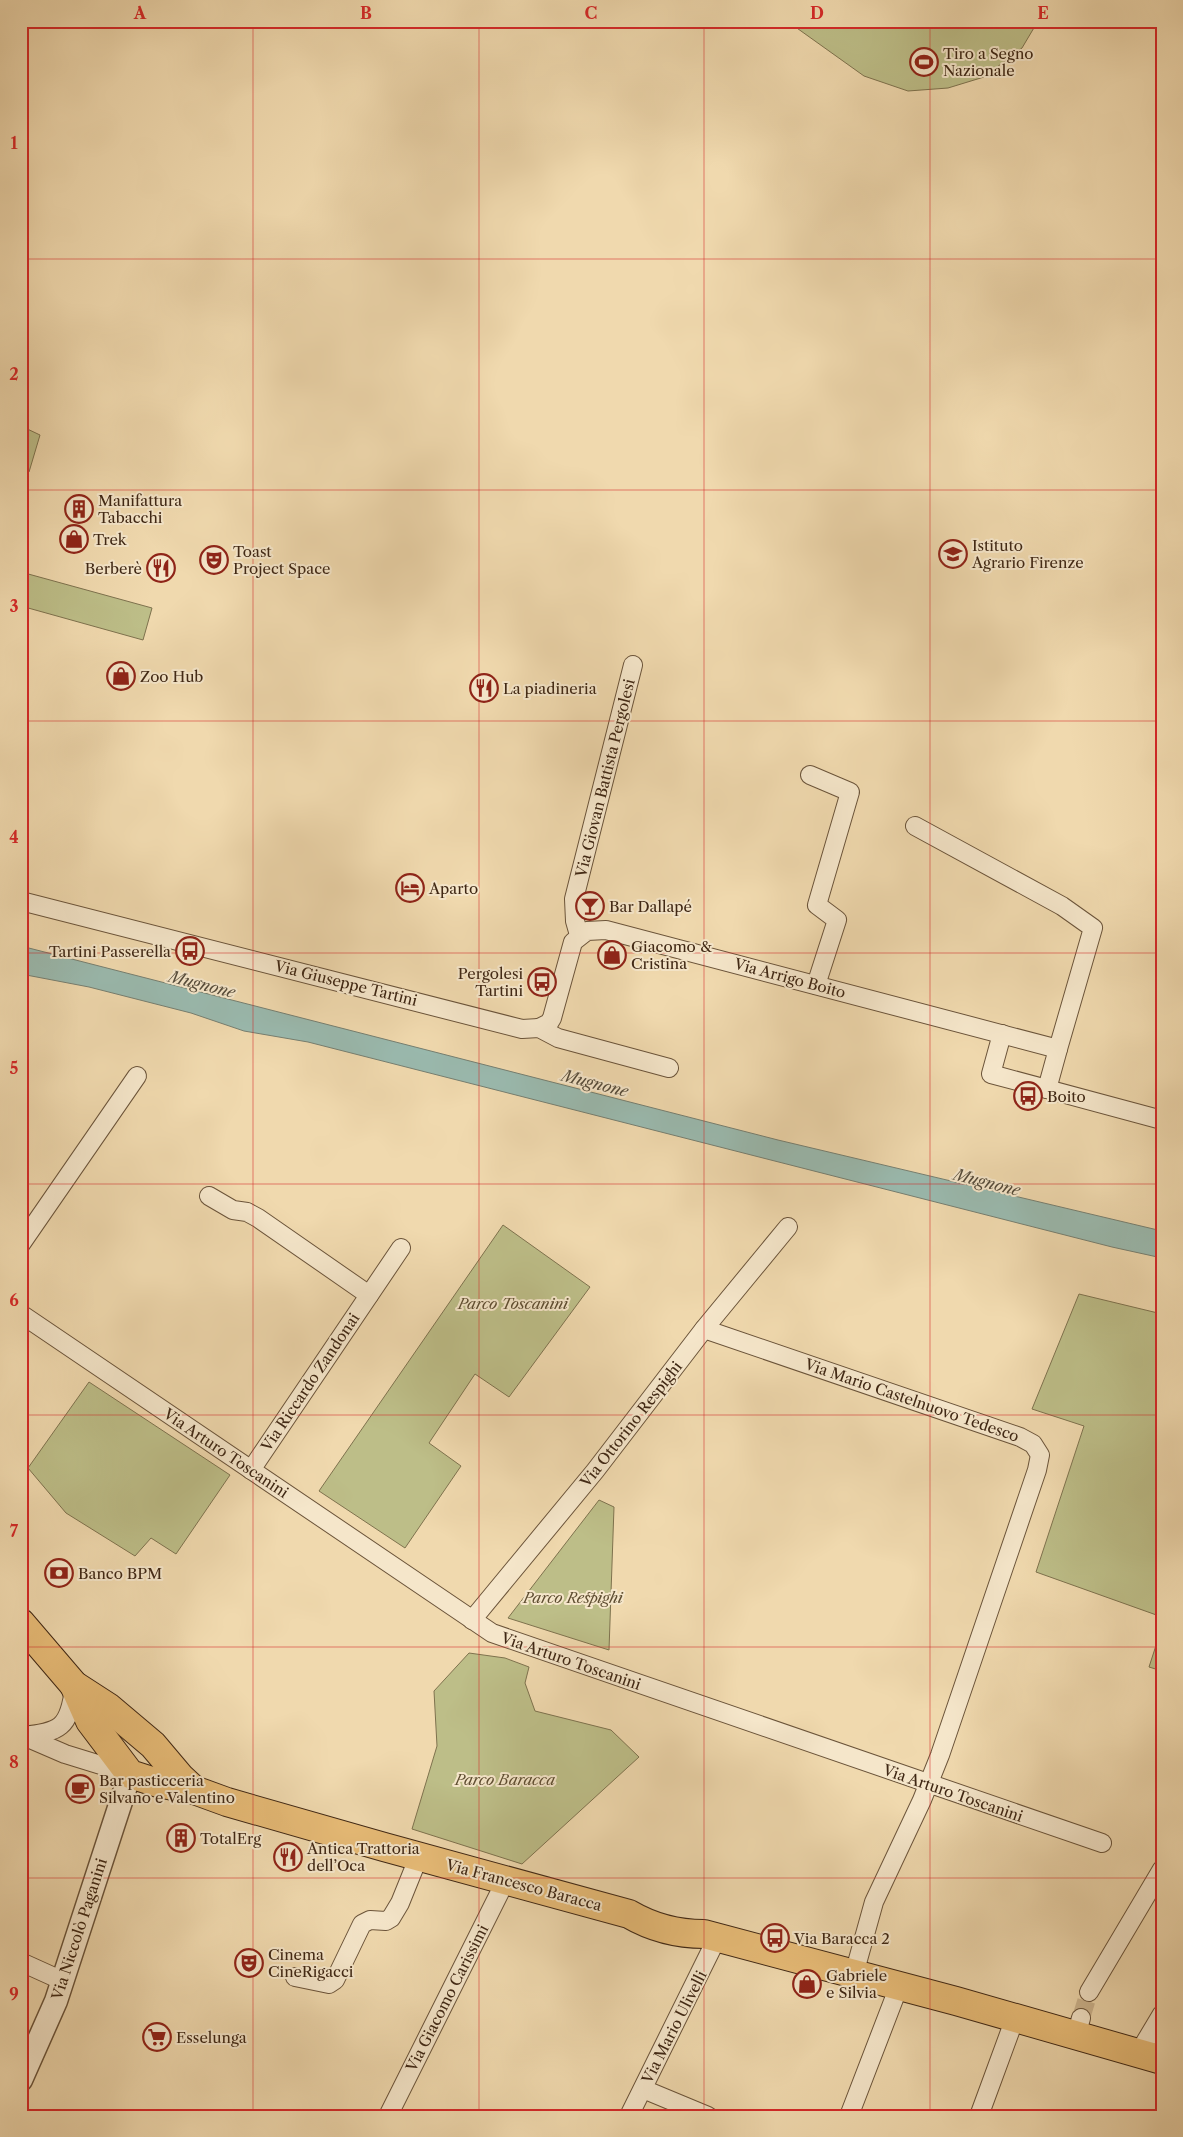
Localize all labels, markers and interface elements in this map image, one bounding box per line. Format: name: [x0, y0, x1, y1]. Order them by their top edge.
text: A: [133, 3, 147, 23]
text: B: [360, 3, 372, 23]
text: C: [585, 3, 597, 23]
text: D: [810, 3, 824, 23]
text: E: [1037, 3, 1049, 23]
place label: Tiro a Segno Nazionale: [943, 44, 1034, 80]
sports icon: Tiro a Segno Nazionale: [909, 47, 939, 77]
text: 1: [10, 133, 18, 153]
text: 2: [9, 364, 19, 384]
place label: Manifattura Tabacchi: [98, 491, 182, 527]
building icon: Manifattura Tabacchi: [64, 494, 94, 524]
shop icon: Trek: [59, 524, 89, 554]
place label: Trek: [93, 530, 128, 549]
place label: Istituto Agrario Firenze: [971, 536, 1084, 572]
school or university icon: Istituto Agrario Firenze: [938, 539, 968, 569]
place label: Toast Project Space: [233, 542, 330, 578]
theatre icon: Toast Project Space: [199, 545, 229, 575]
restaurant icon: Berberè: [146, 553, 176, 583]
place label: Berberè: [85, 559, 142, 578]
text: 3: [9, 596, 19, 616]
shop icon: Zoo Hub: [106, 661, 136, 691]
place label: Zoo Hub: [140, 667, 203, 686]
restaurant icon: La piadineria: [469, 673, 499, 703]
street label: Via Giovan Battista Pergolesi: [571, 676, 639, 880]
place label: La piadineria: [503, 679, 597, 698]
text: 4: [9, 827, 19, 847]
hotel icon: Aparto: [395, 873, 425, 903]
place label: Aparto: [428, 879, 478, 898]
bar icon: Bar Dallapé: [575, 891, 605, 921]
place label: Bar Dallapé: [609, 897, 692, 916]
bus stop icon: Tartini Passerella: [175, 936, 205, 966]
place label: Giacomo & Cristina: [631, 937, 712, 973]
shop icon: Giacomo & Cristina: [597, 940, 627, 970]
place label: Tartini Passerella: [49, 942, 171, 961]
street label: Via Arrigo Boito: [731, 954, 848, 1002]
street label: Via Giuseppe Tartini: [272, 956, 420, 1010]
place label: Pergolesi Tartini: [458, 964, 523, 1000]
water label: Mugnone: [165, 966, 239, 1002]
bus stop icon: Pergolesi Tartini: [527, 967, 557, 997]
text: 5: [10, 1058, 19, 1078]
water label: Mugnone: [558, 1065, 632, 1101]
bus stop icon: Boito: [1013, 1081, 1043, 1111]
place label: Boito: [1047, 1087, 1086, 1106]
water label: Mugnone: [950, 1164, 1024, 1200]
text: 6: [9, 1290, 19, 1310]
park label: Parco Toscanini: [457, 1294, 569, 1313]
street label: Via Riccardo Zandonai: [256, 1309, 364, 1455]
street label: Via Mario Castelnuovo Tedesco: [801, 1354, 1022, 1446]
street label: Via Ottorino Respighi: [575, 1357, 686, 1491]
street label: Via Arturo Toscanini: [159, 1404, 292, 1502]
text: 7: [10, 1521, 19, 1541]
bank icon: Banco BPM: [44, 1558, 74, 1588]
place label: Banco BPM: [78, 1564, 162, 1583]
park label: Parco Respighi: [522, 1588, 624, 1607]
street label: Via Arturo Toscanini: [498, 1628, 644, 1694]
text: 8: [9, 1752, 19, 1772]
street label: Via Arturo Toscanini: [880, 1760, 1026, 1826]
park label: Parco Baracca: [454, 1770, 555, 1789]
place label: Bar pasticceria Silvano e Valentino: [99, 1771, 235, 1807]
cafe icon: Bar pasticceria Silvano e Valentino: [65, 1774, 95, 1804]
building icon: TotalErg: [166, 1823, 196, 1853]
place label: TotalErg: [200, 1829, 261, 1848]
place label: Antica Trattoria dell’Oca: [306, 1839, 420, 1875]
restaurant icon: Antica Trattoria dell’Oca: [273, 1842, 303, 1872]
street label: Via Niccolò Paganini: [47, 1855, 111, 2003]
street label: Via Francesco Baracca: [443, 1855, 604, 1915]
street label: Via Giacomo Carissimi: [401, 1921, 493, 2076]
bus stop icon: Via Baracca 2: [760, 1923, 790, 1953]
place label: Via Baracca 2: [793, 1929, 890, 1948]
place label: Cinema CineRigacci: [268, 1945, 354, 1981]
theatre icon: Cinema CineRigacci: [234, 1948, 264, 1978]
place label: Gabriele e Silvia: [826, 1966, 887, 2002]
street label: Via Mario Ulivelli: [637, 1967, 711, 2088]
shop icon: Gabriele e Silvia: [792, 1969, 822, 1999]
text: 9: [9, 1984, 19, 2004]
supermarket icon: Esselunga: [142, 2022, 172, 2052]
place label: Esselunga: [176, 2028, 247, 2047]

